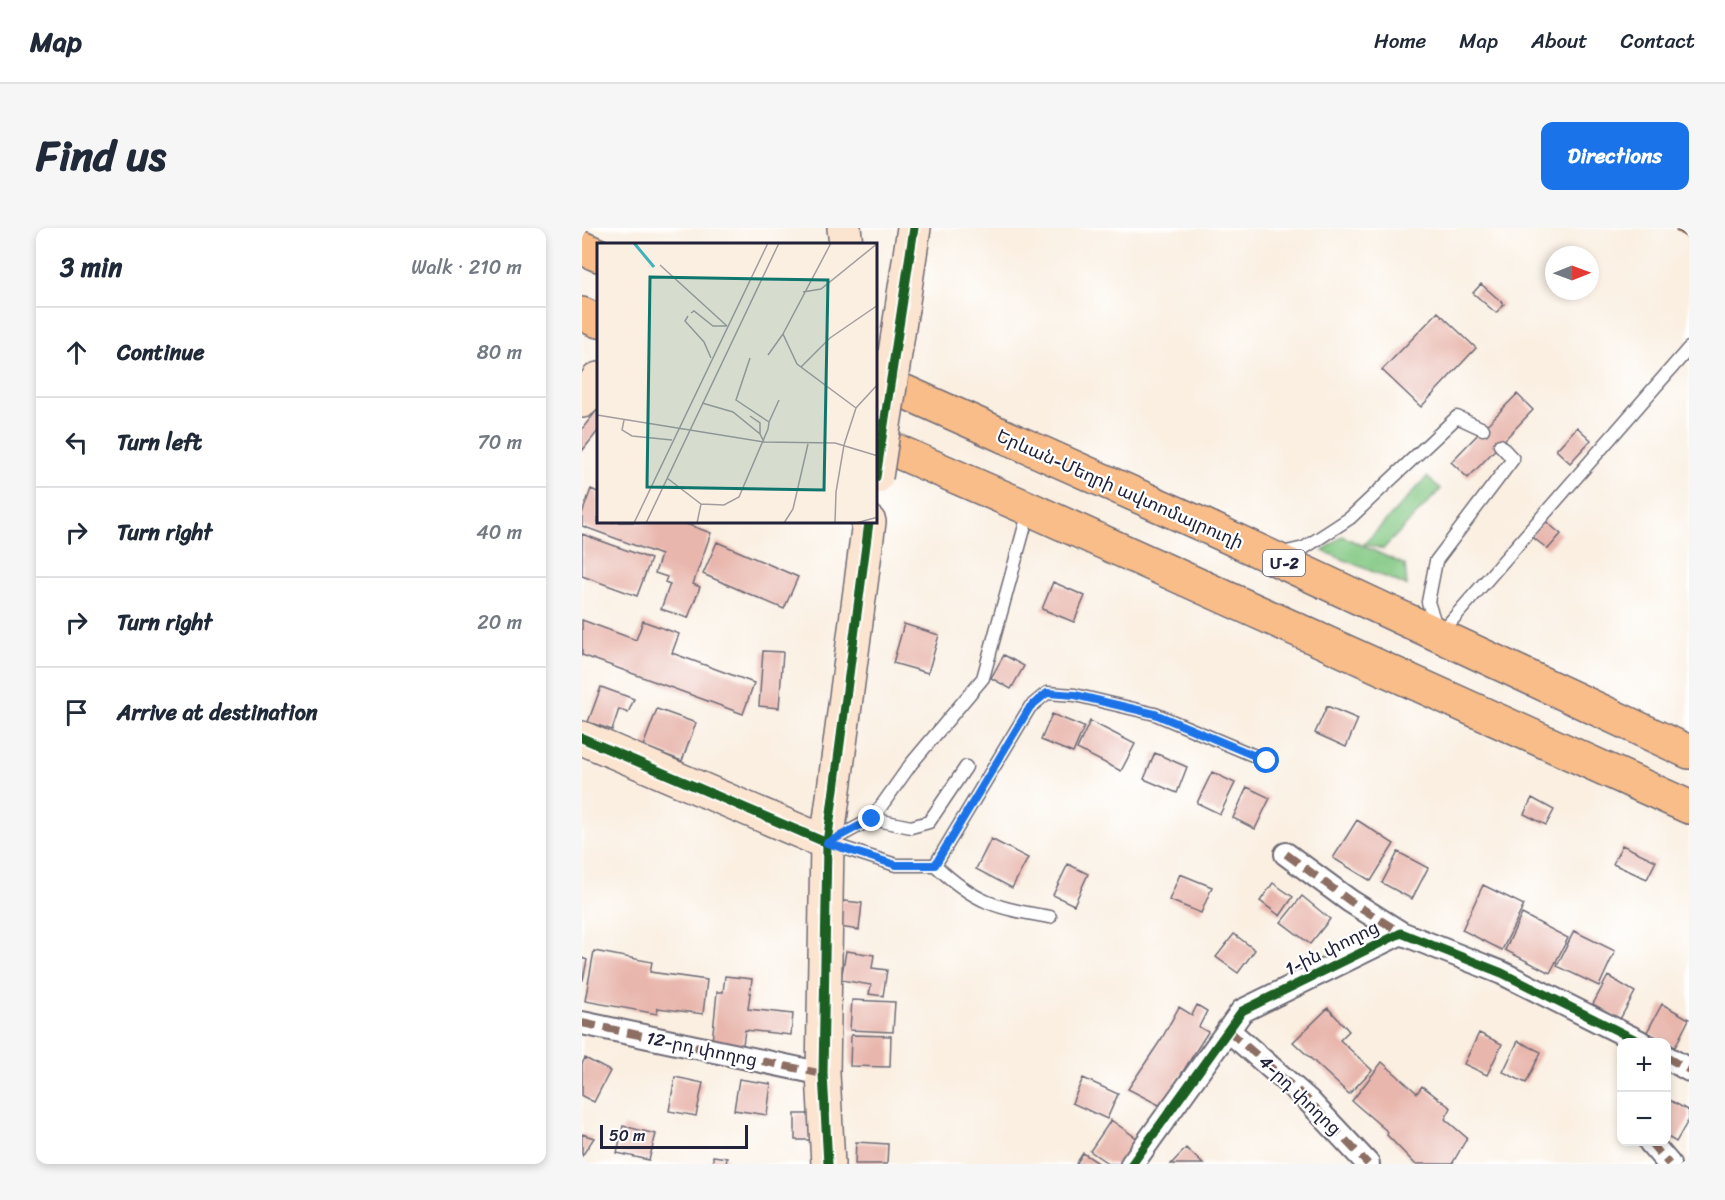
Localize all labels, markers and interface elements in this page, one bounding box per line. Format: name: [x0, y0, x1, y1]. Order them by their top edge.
text: Map: [30, 17, 82, 66]
text: Home: [1374, 22, 1426, 60]
text: Map: [1459, 22, 1498, 60]
text: About: [1531, 22, 1588, 60]
text: Contact: [1621, 22, 1695, 60]
text: Find us: [36, 119, 166, 193]
button: Directions: [1541, 122, 1689, 190]
inset map: [597, 243, 878, 524]
text: 3 min: [60, 244, 122, 290]
north arrow: [1545, 246, 1599, 300]
text: Walk · 210 m: [411, 250, 522, 285]
text: Continue: [117, 333, 205, 372]
text: 80 m: [477, 335, 522, 370]
icon: ahead: [60, 336, 93, 369]
street label: Երևան-Մեղրի ավտոմայրուղի: [991, 420, 1249, 558]
text: Turn left: [117, 423, 202, 462]
text: 70 m: [477, 425, 522, 460]
icon: left: [60, 426, 93, 459]
text: Turn right: [117, 513, 212, 552]
text: 40 m: [476, 515, 522, 550]
icon: right: [60, 516, 93, 549]
road number: Մ-2: [1263, 550, 1305, 576]
text: Turn right: [117, 603, 212, 642]
text: 20 m: [477, 605, 522, 640]
icon: right: [60, 606, 93, 639]
text: Arrive at destination: [117, 693, 318, 732]
icon: arrive: [60, 696, 93, 729]
route start: [1253, 747, 1279, 773]
route end: [858, 805, 884, 831]
street label: 1-ին փողոց: [1279, 911, 1385, 985]
street label: 12-րդ փողոց: [644, 1022, 760, 1076]
map controls: [1617, 1038, 1671, 1146]
button: +: [1617, 1038, 1671, 1092]
street label: 4-րդ փողոց: [1251, 1047, 1349, 1143]
button: −: [1617, 1092, 1671, 1146]
text: 50 m: [609, 1121, 645, 1150]
scale bar: [600, 1122, 748, 1150]

